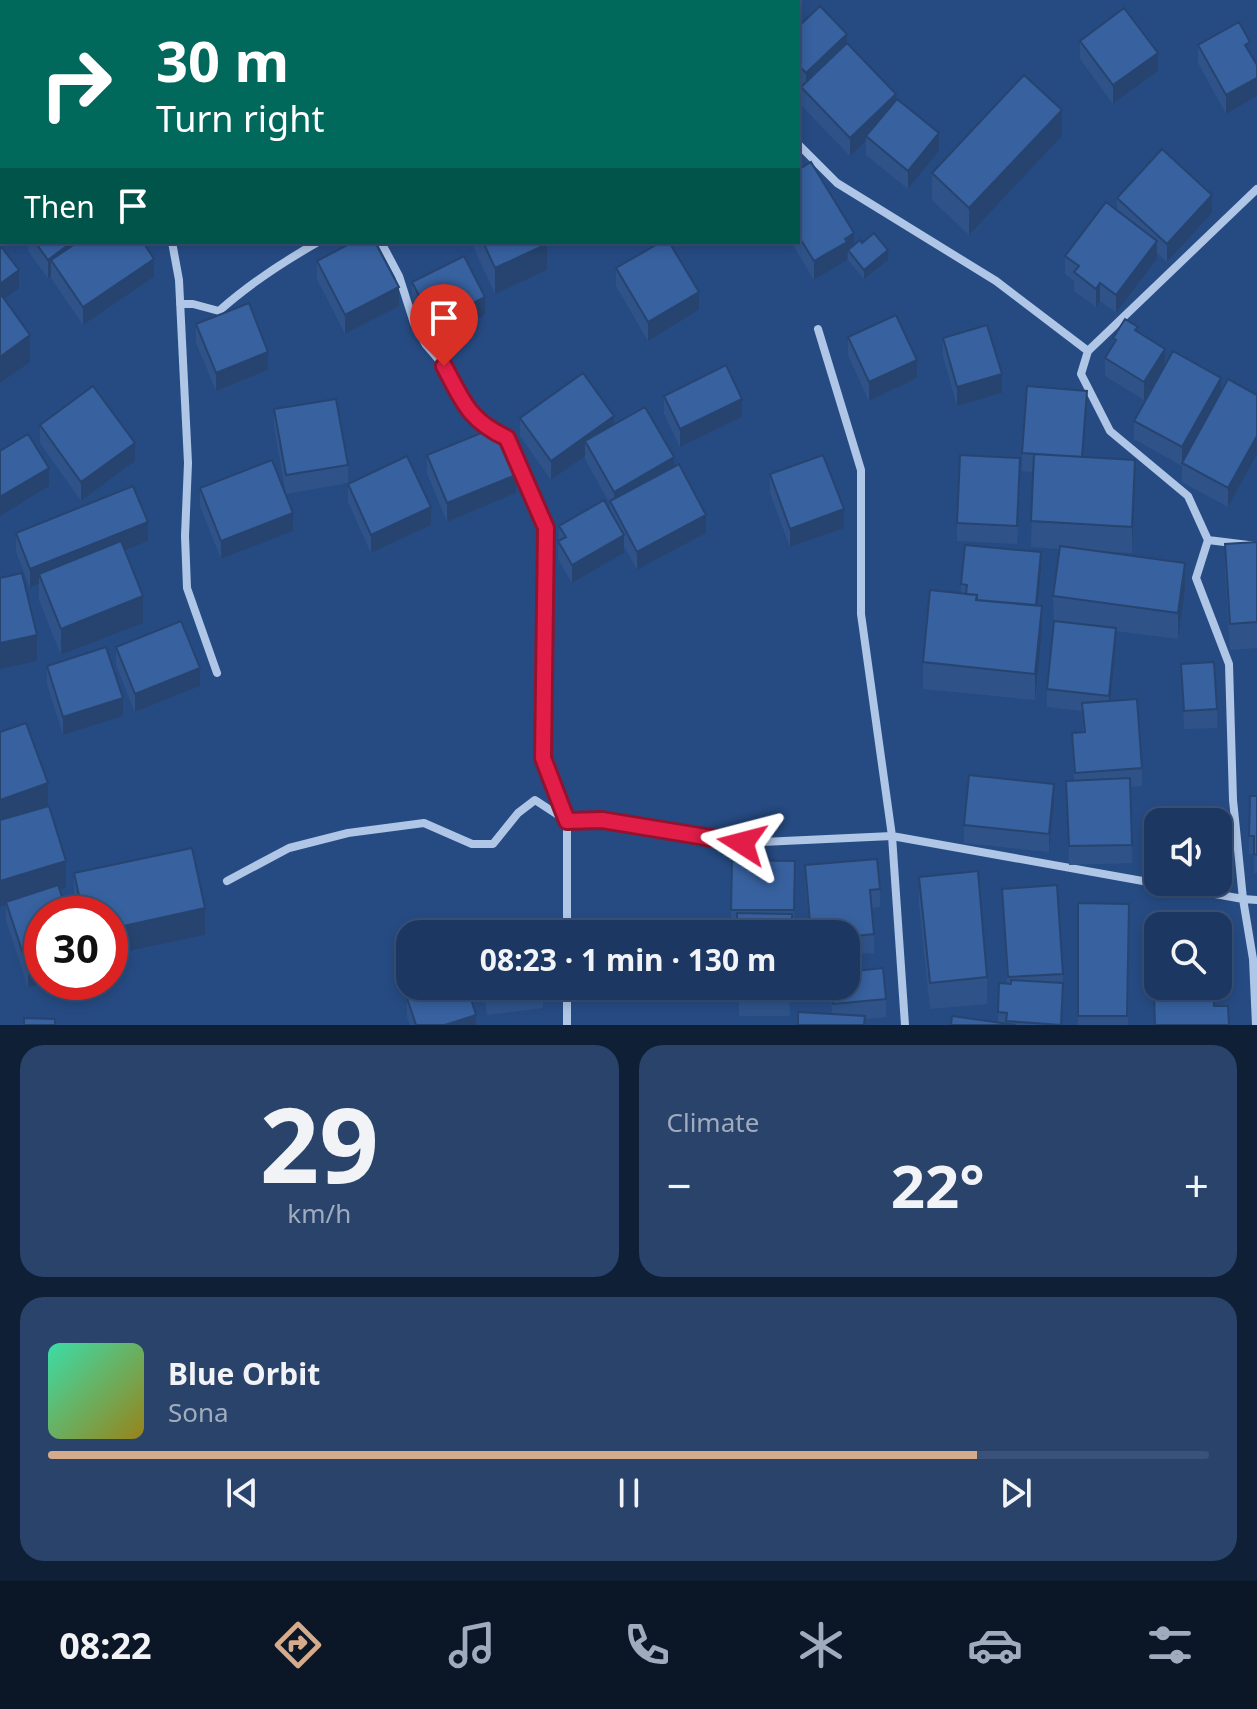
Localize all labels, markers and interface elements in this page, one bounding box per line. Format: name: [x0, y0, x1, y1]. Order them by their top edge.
text: 30 m: [156, 22, 289, 98]
icon: right: [24, 32, 128, 136]
text: Turn right: [156, 94, 324, 143]
icon: arrive: [111, 184, 155, 228]
text: Then: [24, 186, 95, 227]
pin: [410, 284, 478, 366]
icon: arrive: [422, 296, 466, 340]
position arrow: [700, 801, 784, 885]
map controls: [1144, 808, 1232, 1000]
button: sound: [1144, 808, 1232, 896]
speed limit sign: 30: [24, 896, 128, 1000]
button: search: [1144, 912, 1232, 1000]
text: 08:23 · 1 min · 130 m: [480, 939, 776, 980]
text: 29: [260, 1072, 379, 1213]
text: Climate: [667, 1104, 759, 1140]
text: 22°: [891, 1144, 985, 1226]
text: −: [667, 1155, 692, 1215]
text: +: [1184, 1155, 1209, 1215]
text: km/h: [287, 1195, 351, 1231]
text: Blue Orbit: [168, 1353, 320, 1394]
text: Sona: [168, 1394, 229, 1430]
icon: previous: [220, 1471, 264, 1515]
icon: pause: [607, 1471, 651, 1515]
icon: next: [994, 1471, 1038, 1515]
icon: directions: [270, 1617, 326, 1673]
icon: music: [444, 1617, 500, 1673]
icon: phone: [619, 1617, 675, 1673]
icon: climate: [793, 1617, 849, 1673]
icon: car: [967, 1617, 1023, 1673]
icon: filters: [1142, 1617, 1198, 1673]
text: 08:22: [59, 1621, 152, 1670]

